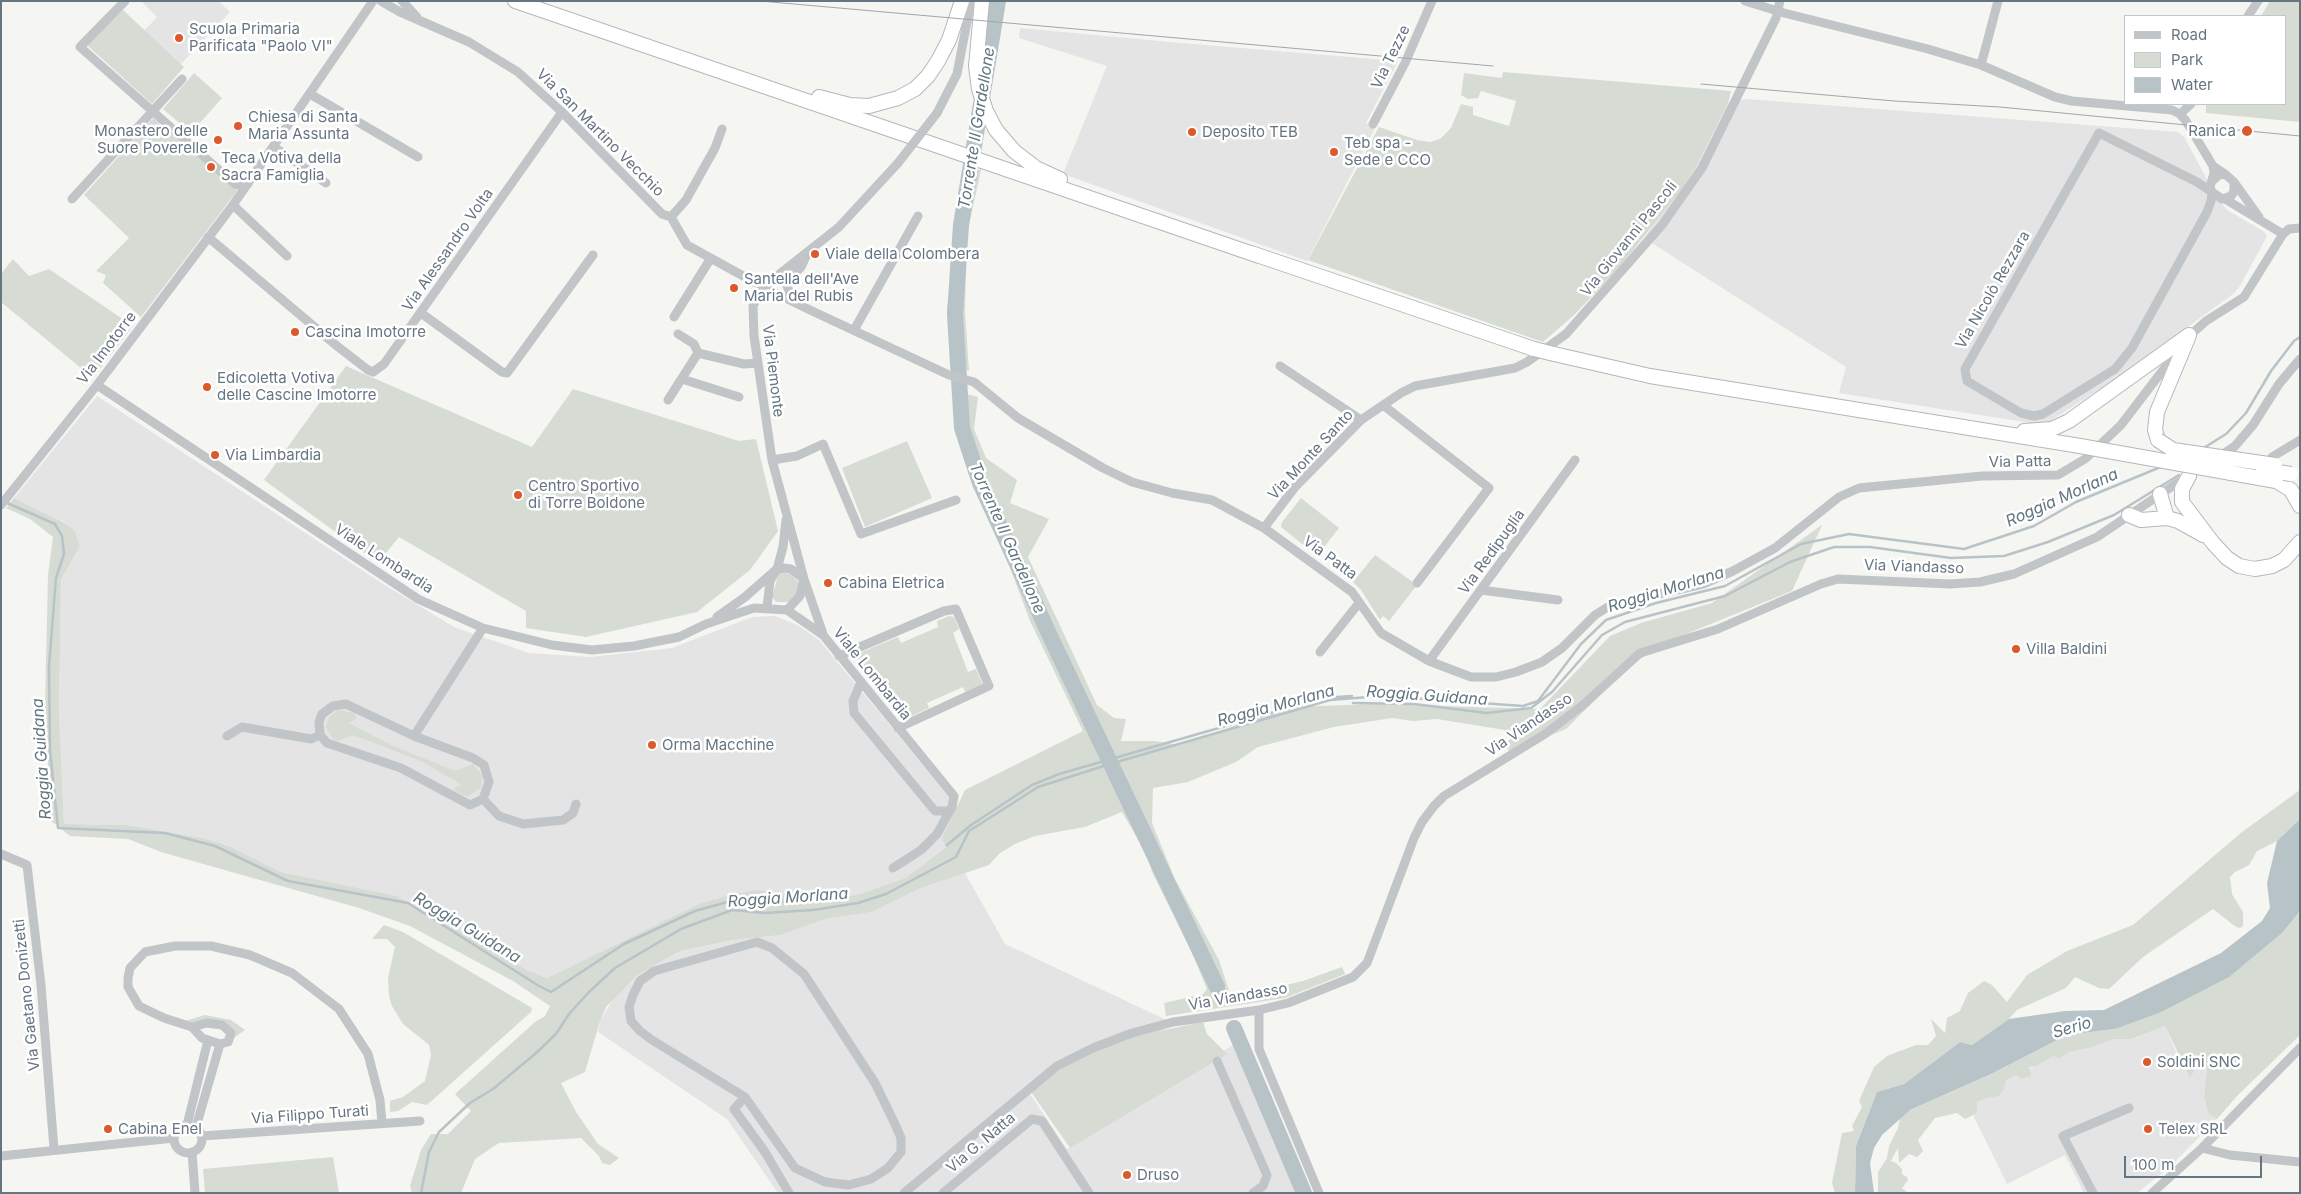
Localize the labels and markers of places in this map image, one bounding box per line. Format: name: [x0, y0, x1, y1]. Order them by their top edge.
place label: Scuola Primaria Parificata "Paolo VI": [189, 20, 333, 55]
marker: Scuola Primaria Parificata "Paolo VI": [173, 32, 185, 44]
place label: Chiesa di Santa Maria Assunta: [248, 108, 358, 143]
marker: Chiesa di Santa Maria Assunta: [232, 120, 244, 132]
place label: Monastero delle Suore Poverelle: [94, 122, 208, 157]
place label: Ranica: [2188, 122, 2236, 140]
place label: Deposito TEB: [1202, 123, 1298, 141]
marker: Ranica: [2240, 124, 2254, 138]
marker: Deposito TEB: [1186, 126, 1198, 138]
marker: Monastero delle Suore Poverelle: [212, 134, 224, 146]
place label: Teb spa - Sede e CCO: [1344, 134, 1431, 169]
marker: Teb spa - Sede e CCO: [1328, 146, 1340, 158]
place label: Teca Votiva della Sacra Famiglia: [221, 149, 341, 184]
marker: Teca Votiva della Sacra Famiglia: [205, 161, 217, 173]
place label: Viale della Colombera: [825, 245, 980, 263]
marker: Viale della Colombera: [809, 248, 821, 260]
place label: Santella dell'Ave Maria del Rubis: [744, 270, 859, 305]
marker: Santella dell'Ave Maria del Rubis: [728, 282, 740, 294]
place label: Cascina Imotorre: [305, 323, 426, 341]
marker: Cascina Imotorre: [289, 326, 301, 338]
place label: Edicoletta Votiva delle Cascine Imotorre: [217, 369, 376, 404]
marker: Edicoletta Votiva delle Cascine Imotorre: [201, 381, 213, 393]
place label: Via Limbardia: [225, 446, 321, 464]
marker: Via Limbardia: [209, 449, 221, 461]
place label: Centro Sportivo di Torre Boldone: [528, 477, 645, 512]
marker: Centro Sportivo di Torre Boldone: [512, 489, 524, 501]
place label: Cabina Eletrica: [838, 574, 945, 592]
marker: Cabina Eletrica: [822, 577, 834, 589]
place label: Villa Baldini: [2026, 640, 2107, 658]
marker: Villa Baldini: [2010, 643, 2022, 655]
place label: Orma Macchine: [662, 736, 774, 754]
marker: Orma Macchine: [646, 739, 658, 751]
place label: Soldini SNC: [2157, 1053, 2241, 1071]
marker: Soldini SNC: [2141, 1056, 2153, 1068]
place label: Cabina Enel: [118, 1120, 202, 1138]
place label: Telex SRL: [2158, 1120, 2227, 1138]
marker: Cabina Enel: [102, 1123, 114, 1135]
marker: Telex SRL: [2142, 1123, 2154, 1135]
place label: Druso: [1137, 1166, 1179, 1184]
marker: Druso: [1121, 1169, 1133, 1181]

